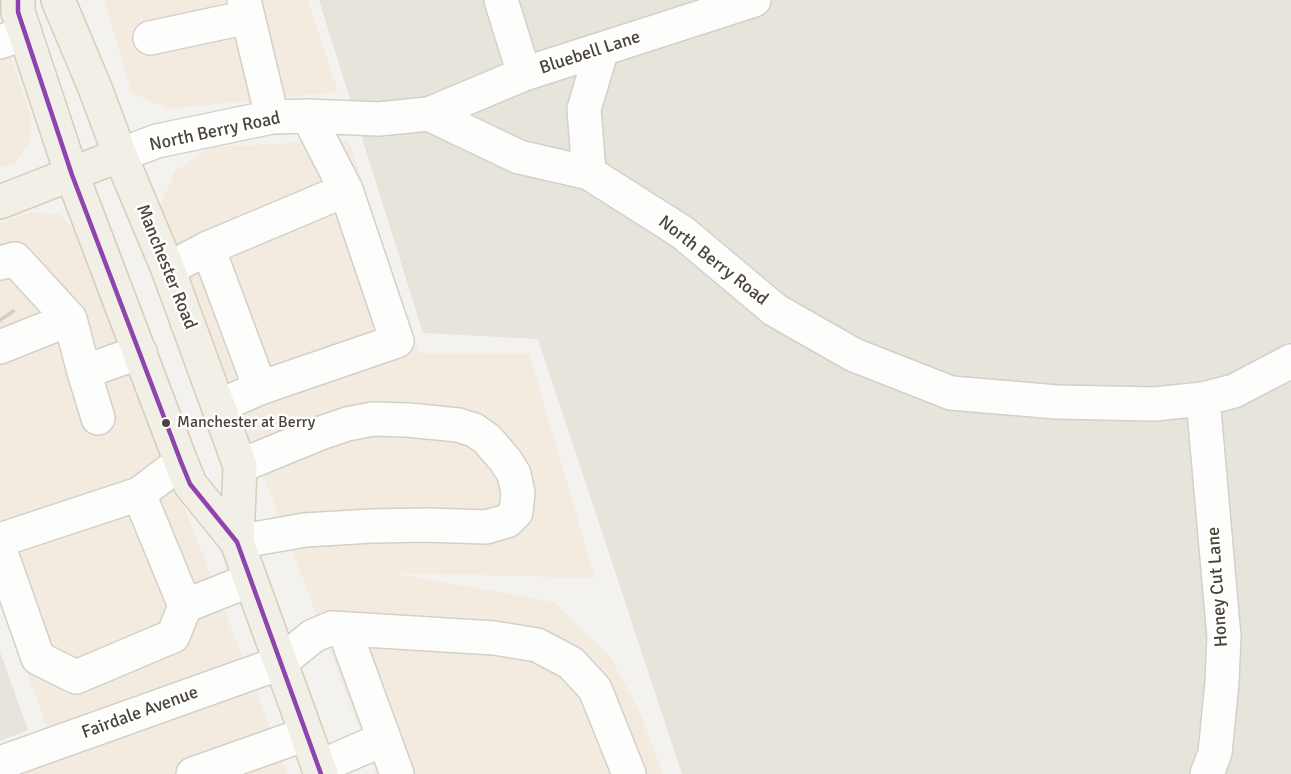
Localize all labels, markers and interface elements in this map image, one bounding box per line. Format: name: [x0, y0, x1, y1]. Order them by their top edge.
street label: Bluebell Lane: [537, 27, 643, 79]
street label: North Berry Road: [148, 108, 282, 156]
street label: Manchester Road: [131, 201, 201, 333]
street label: North Berry Road: [654, 212, 772, 310]
place label: Manchester at Berry: [177, 413, 315, 433]
marker: Manchester at Berry: [160, 417, 172, 429]
street label: Honey Cut Lane: [1203, 526, 1233, 648]
street label: Fairdale Avenue: [79, 682, 201, 744]

